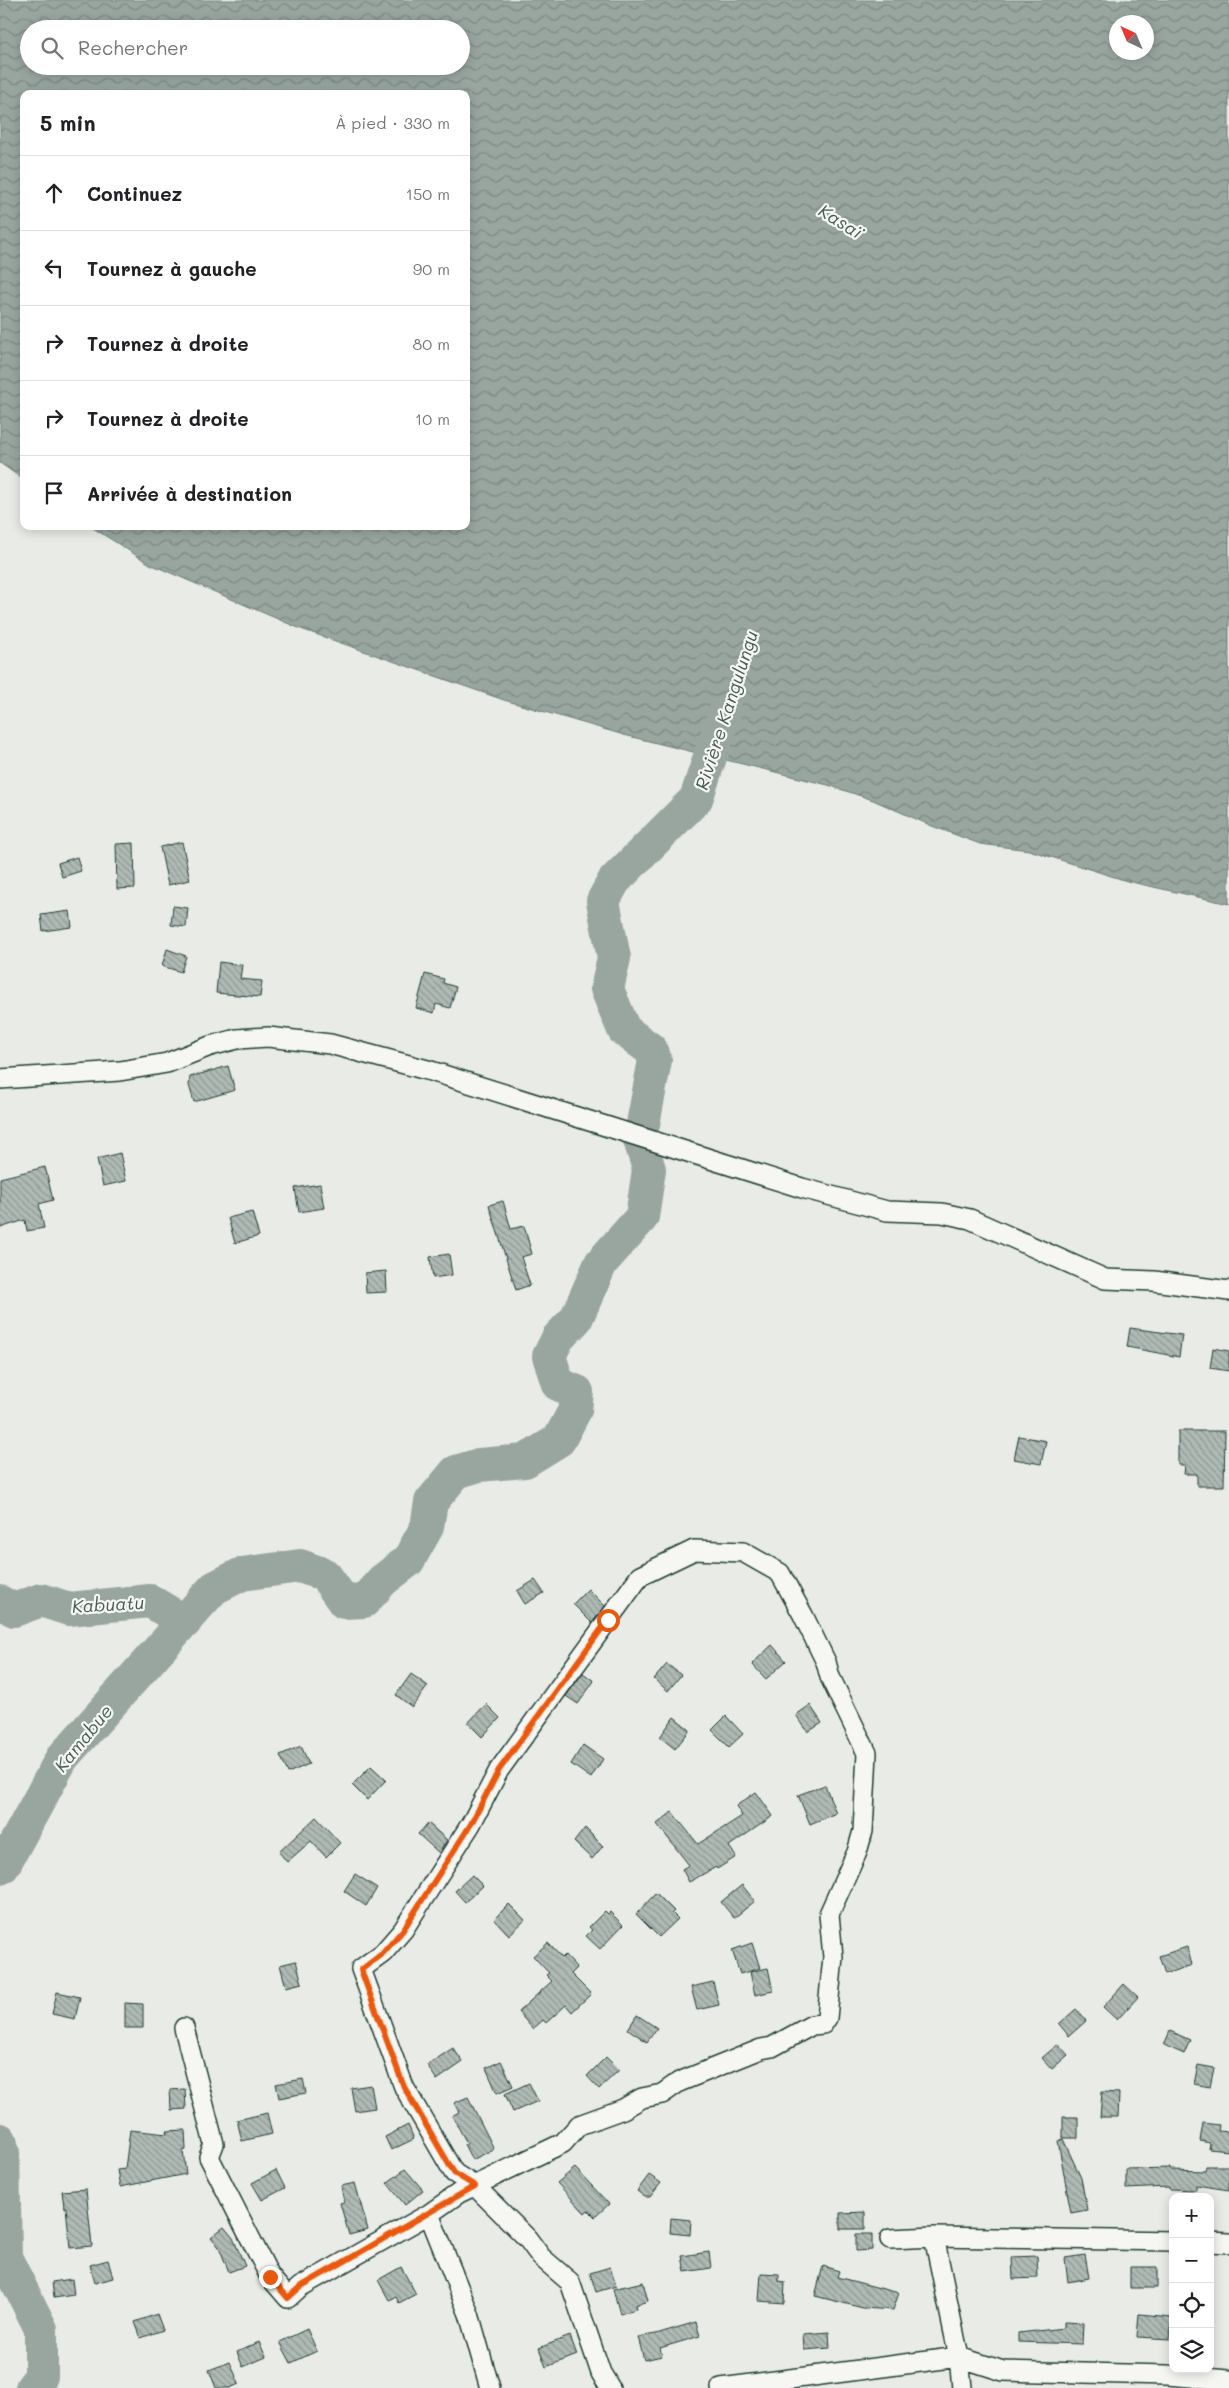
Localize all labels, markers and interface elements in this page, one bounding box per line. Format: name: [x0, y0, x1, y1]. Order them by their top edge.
north arrow: [1109, 15, 1154, 60]
search box: [20, 20, 470, 75]
icon: search: [38, 34, 66, 62]
text: Rechercher: [78, 35, 188, 60]
text: 5 min: [40, 109, 96, 136]
text: À pied · 330 m: [335, 112, 450, 133]
icon: ahead: [40, 179, 68, 207]
text: Continuez: [87, 181, 182, 206]
text: 150 m: [406, 183, 450, 204]
water label: Kasaï: [814, 198, 870, 245]
icon: left: [40, 254, 68, 282]
text: Tournez à gauche: [87, 256, 256, 281]
text: 90 m: [413, 258, 450, 279]
icon: right: [40, 329, 68, 357]
text: Tournez à droite: [87, 331, 249, 356]
text: 80 m: [413, 333, 450, 354]
icon: right: [40, 404, 68, 432]
text: Tournez à droite: [87, 406, 249, 431]
text: 10 m: [415, 408, 450, 429]
icon: arrive: [40, 479, 68, 507]
text: Arrivée à destination: [87, 481, 292, 506]
water label: Rivière Kangulungu: [689, 627, 763, 793]
water label: Kabuatu: [71, 1590, 145, 1618]
route start: [597, 1609, 620, 1632]
water label: Kamabue: [48, 1699, 118, 1777]
map controls: [1169, 2193, 1214, 2373]
button: +: [1169, 2193, 1214, 2238]
button: −: [1169, 2238, 1214, 2283]
route end: [259, 2266, 282, 2289]
button: locate: [1169, 2283, 1214, 2328]
button: layers: [1169, 2328, 1214, 2373]

